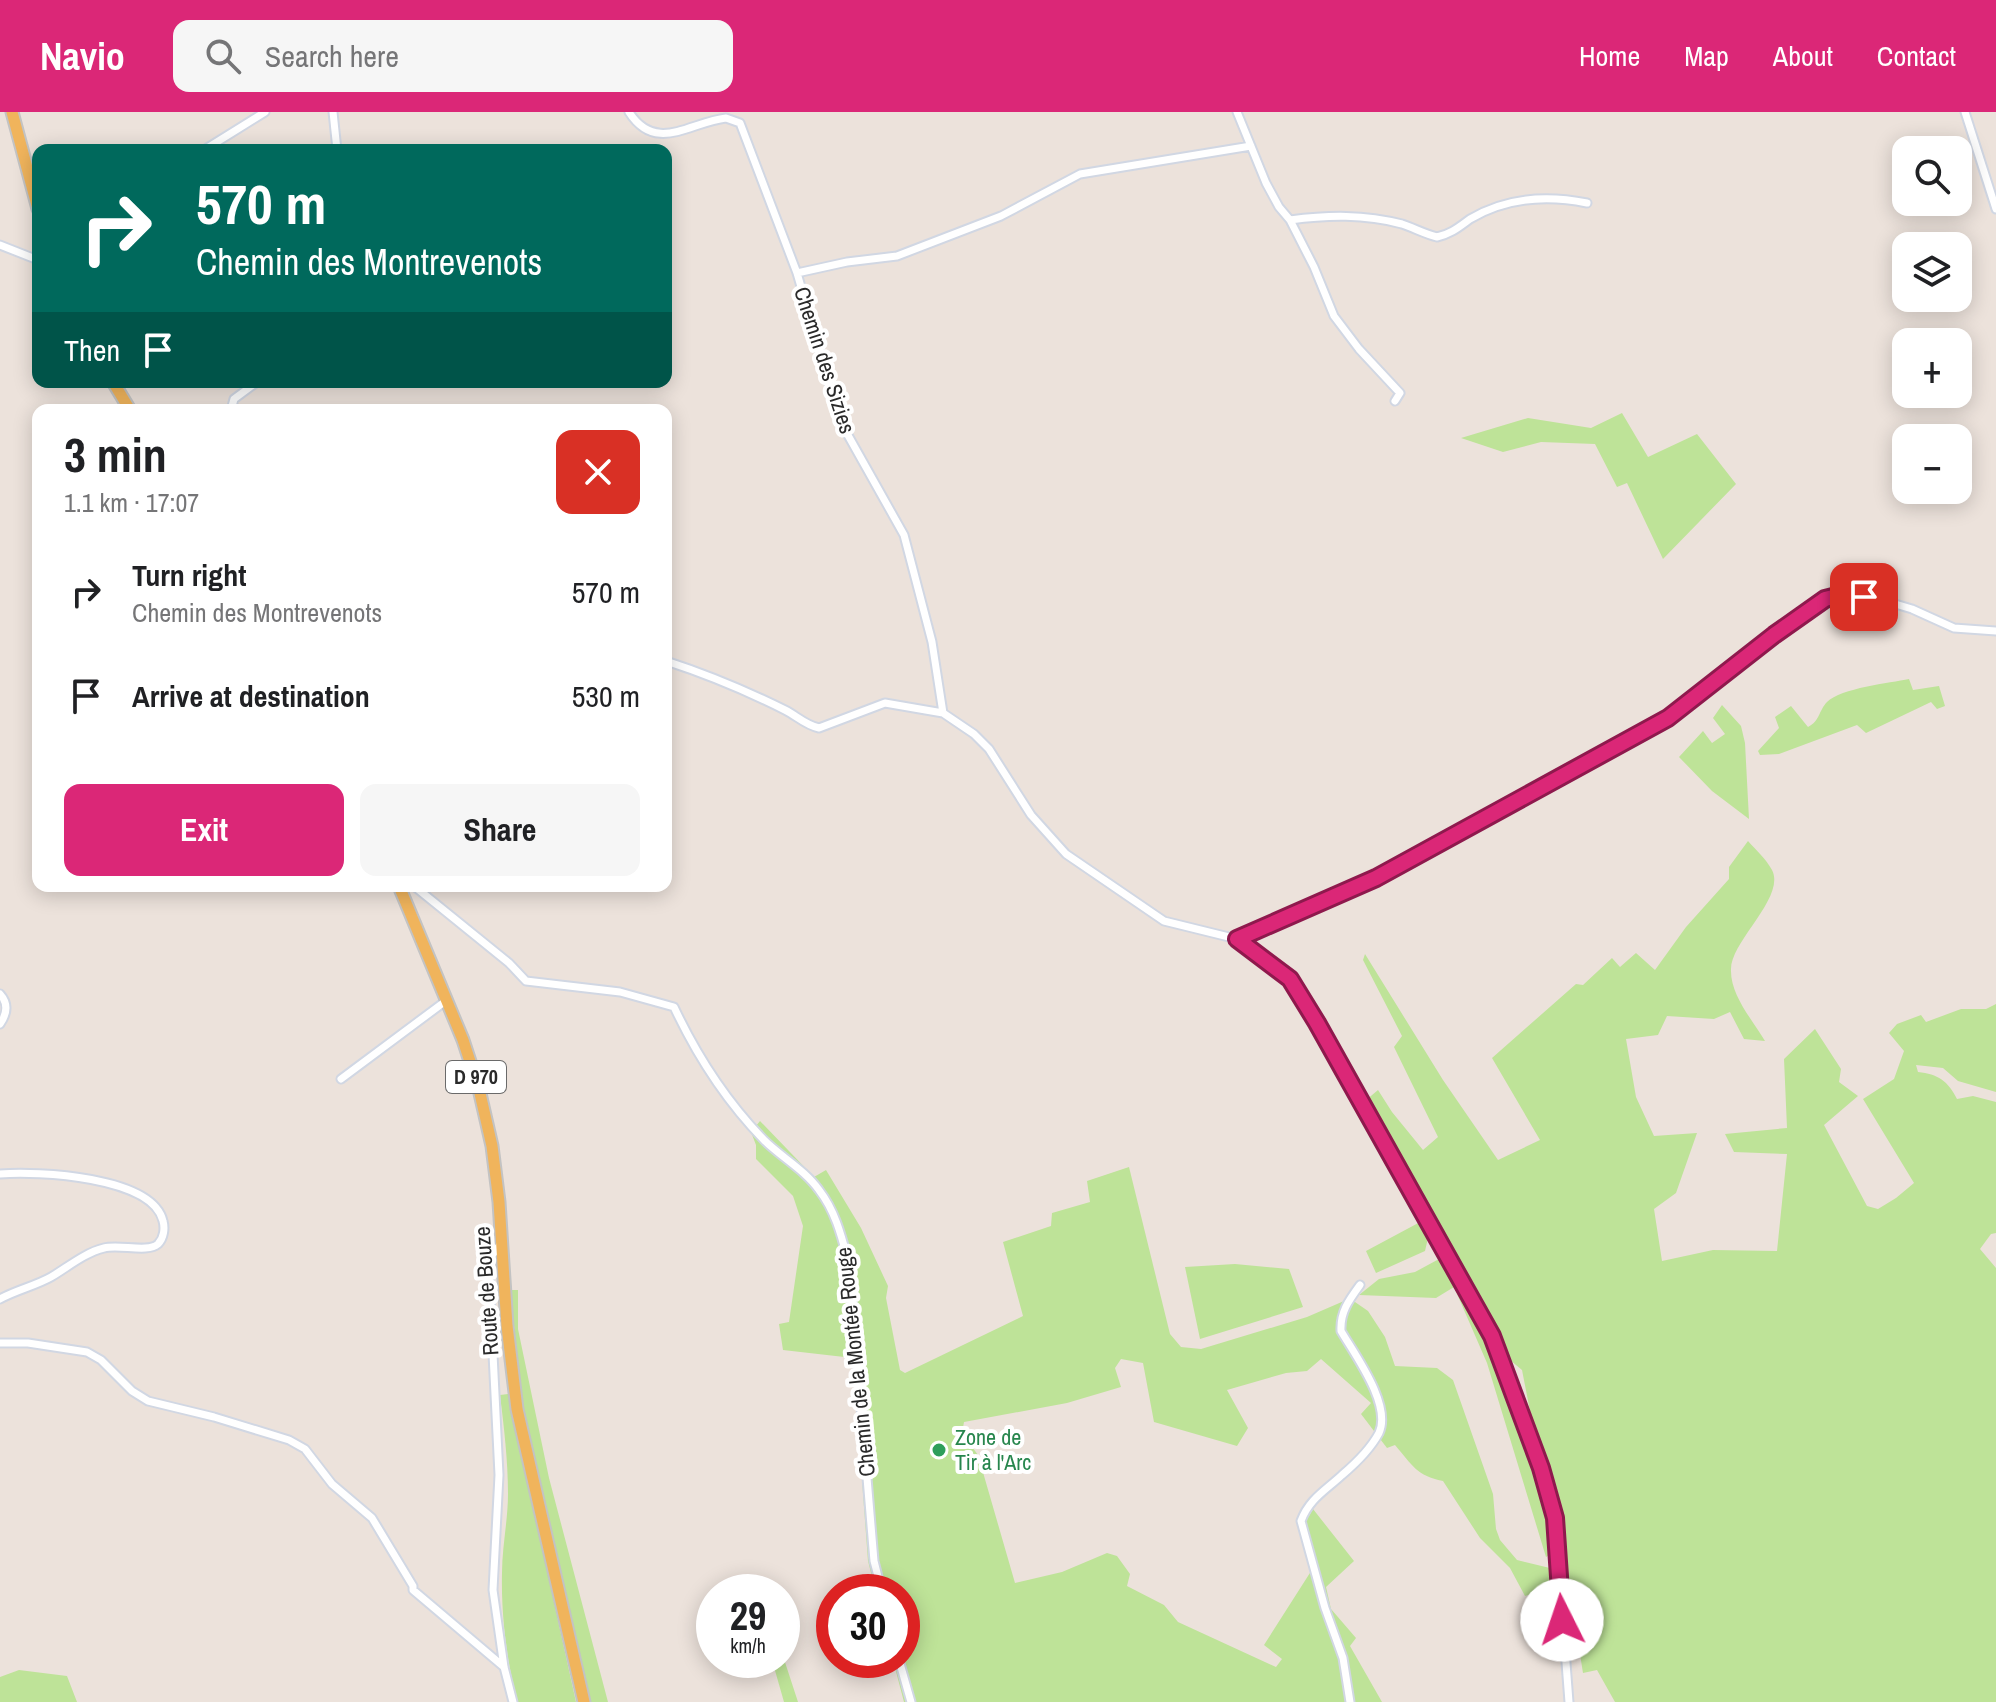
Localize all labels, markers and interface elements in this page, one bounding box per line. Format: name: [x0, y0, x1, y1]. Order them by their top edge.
search box: [173, 20, 733, 92]
text: Navio: [40, 31, 125, 82]
icon: search: [201, 34, 245, 78]
text: Search here: [265, 36, 399, 76]
text: Home: [1579, 37, 1640, 75]
text: Map: [1684, 37, 1729, 75]
text: About: [1773, 37, 1833, 75]
text: Contact: [1877, 37, 1956, 75]
map controls: [1892, 136, 1972, 504]
button: search: [1892, 136, 1972, 216]
text: 570 m: [196, 166, 326, 241]
icon: right: [64, 176, 168, 280]
button: layers: [1892, 232, 1972, 312]
text: Chemin des Montrevenots: [196, 238, 542, 286]
street label: Chemin des Sizies: [787, 283, 863, 437]
icon: arrive: [136, 328, 180, 372]
button: +: [1892, 328, 1972, 408]
text: Then: [64, 330, 120, 370]
text: 3 min: [64, 422, 167, 487]
button: −: [1892, 424, 1972, 504]
button: close: [556, 430, 640, 514]
text: 1.1 km · 17:07: [64, 485, 199, 520]
text: Turn right: [132, 555, 246, 595]
pin: [1830, 563, 1898, 631]
icon: right: [64, 570, 108, 614]
text: 570 m: [572, 572, 640, 612]
icon: arrive: [1842, 575, 1886, 619]
text: Chemin des Montrevenots: [132, 595, 382, 630]
icon: arrive: [64, 674, 108, 718]
text: Arrive at destination: [132, 676, 370, 716]
text: 530 m: [572, 676, 640, 716]
button: Exit: [64, 784, 344, 876]
button: Share: [360, 784, 640, 876]
road number: D 970: [446, 1061, 506, 1093]
street label: Route de Bouze: [467, 1225, 505, 1357]
street label: Chemin de la Montée Rouge: [828, 1246, 882, 1478]
place label: Zone de Tir à l'Arc: [955, 1422, 1031, 1477]
marker: Zone de Tir à l'Arc: [930, 1441, 948, 1459]
speed limit sign: 30: [816, 1574, 920, 1678]
position arrow: [1520, 1578, 1604, 1662]
text: 29: [730, 1589, 766, 1642]
text: km/h: [730, 1632, 766, 1659]

